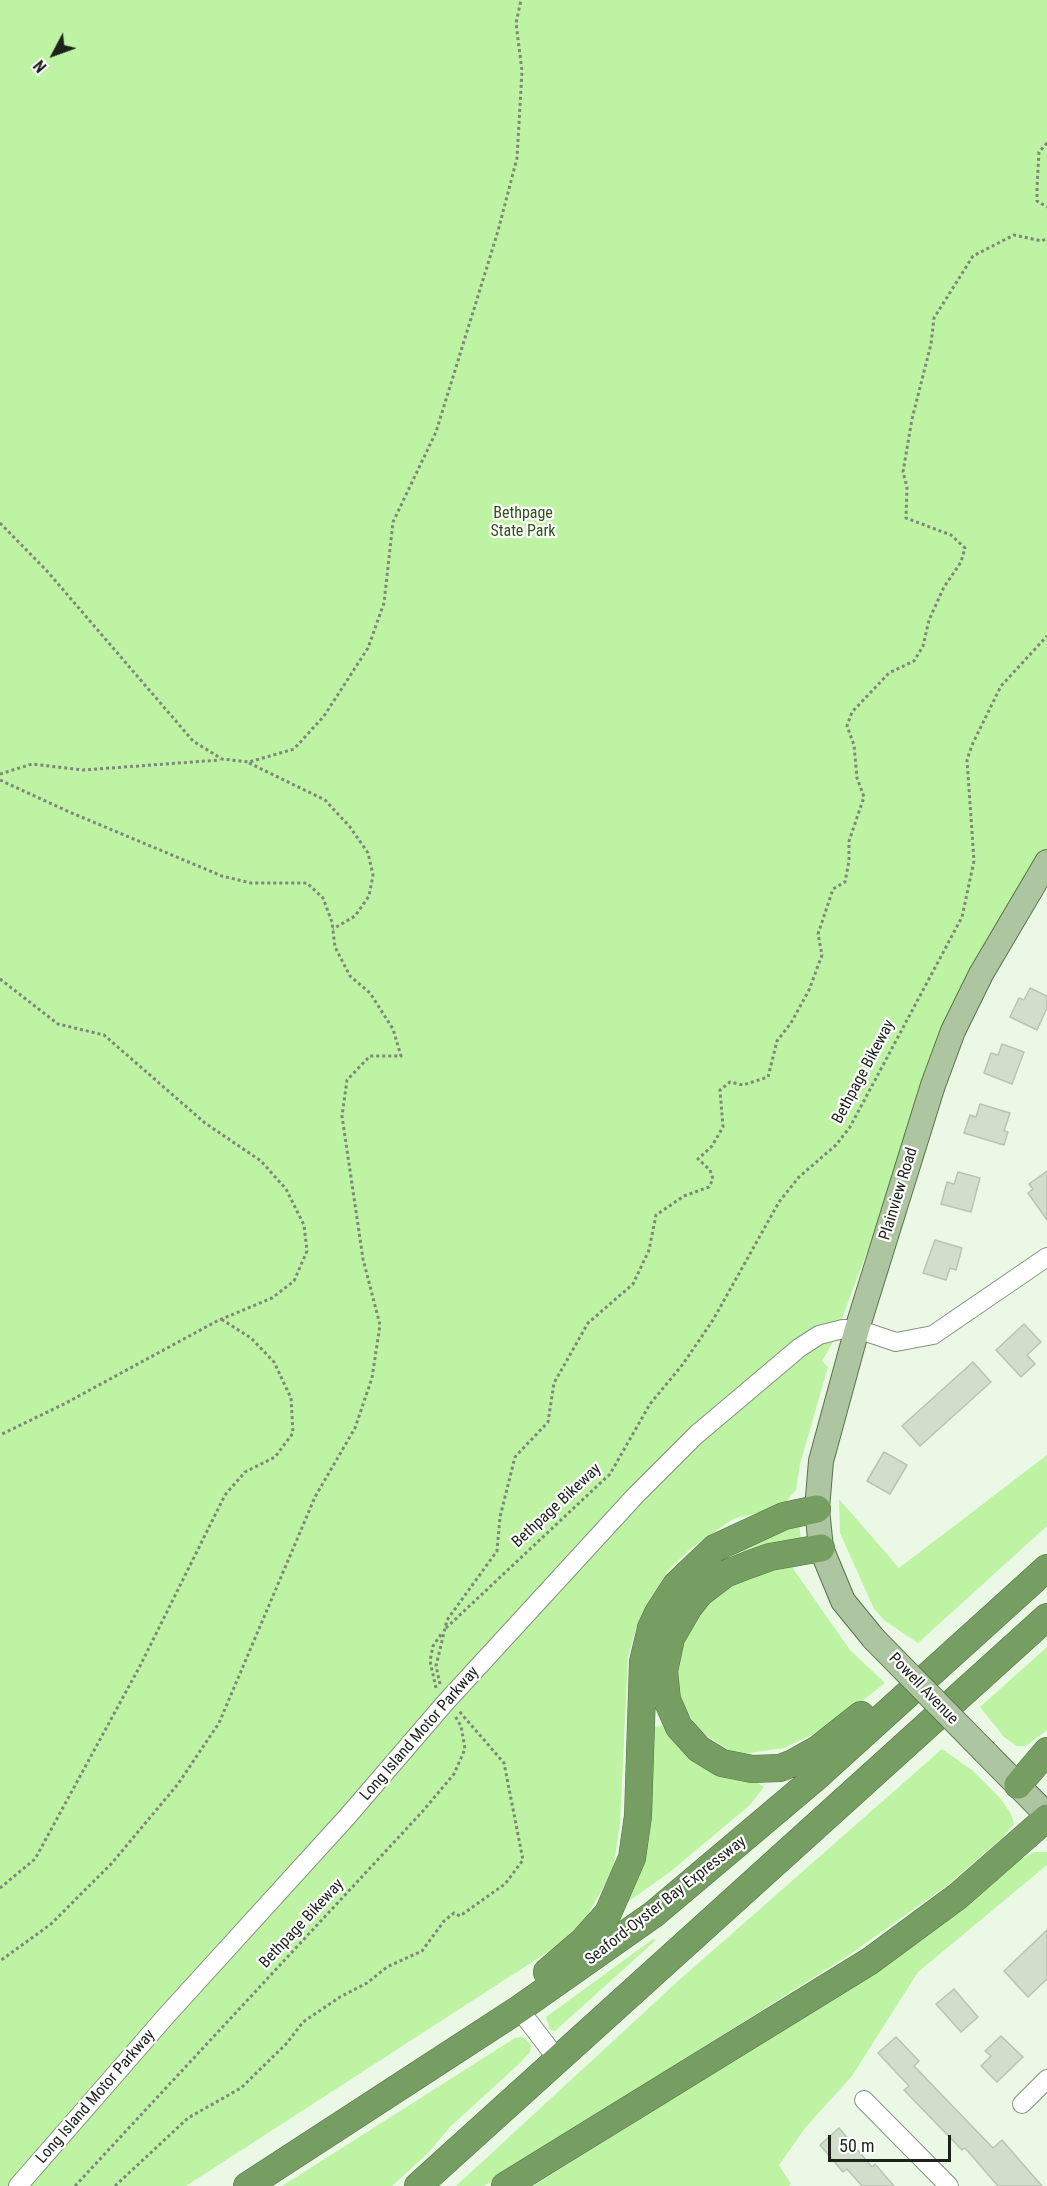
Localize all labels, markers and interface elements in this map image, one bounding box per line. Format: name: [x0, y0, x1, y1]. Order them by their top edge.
north arrow: [24, 24, 84, 84]
text: N: [30, 56, 50, 76]
park label: Bethpage State Park: [490, 504, 556, 542]
street label: Bethpage Bikeway: [829, 1017, 899, 1127]
street label: Plainview Road: [876, 1145, 922, 1243]
street label: Bethpage Bikeway: [508, 1460, 606, 1552]
street label: Powell Avenue: [884, 1649, 962, 1729]
street label: Long Island Motor Parkway: [357, 1663, 483, 1805]
street label: Seaford-Oyster Bay Expressway: [582, 1832, 750, 1970]
street label: Bethpage Bikeway: [256, 1875, 348, 1973]
street label: Long Island Motor Parkway: [33, 2026, 159, 2168]
scale bar: [831, 2123, 954, 2161]
text: 50 m: [839, 2135, 874, 2156]

